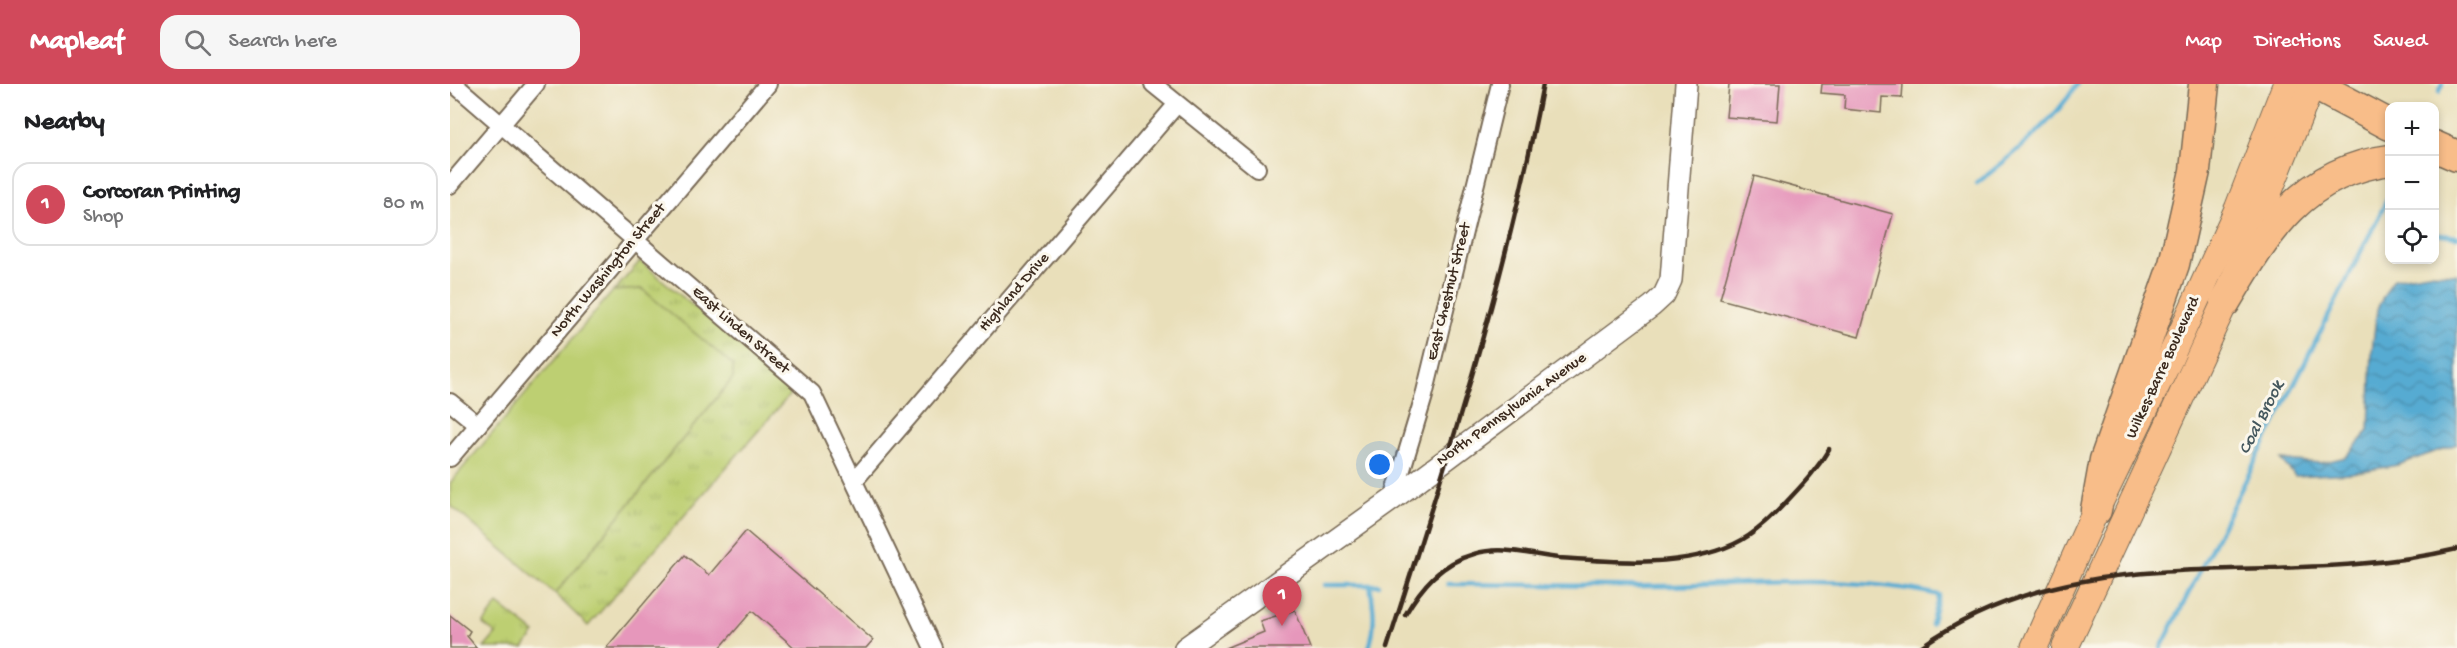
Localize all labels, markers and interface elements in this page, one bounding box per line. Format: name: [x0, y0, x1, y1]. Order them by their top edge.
search box: [160, 15, 580, 69]
text: Mapleaf: [30, 26, 124, 59]
icon: search: [181, 26, 214, 59]
text: Search here: [229, 29, 337, 55]
text: Map: [2185, 30, 2222, 55]
text: Directions: [2255, 30, 2340, 55]
text: Saved: [2373, 30, 2427, 55]
map controls: [2385, 102, 2439, 264]
button: +: [2385, 102, 2439, 156]
text: Nearby: [24, 108, 105, 139]
button: −: [2385, 156, 2439, 210]
text: Corcoran Printing: [83, 180, 241, 206]
text: 1: [41, 193, 50, 216]
text: 80 m: [383, 193, 424, 216]
street label: North Washington Street: [547, 199, 672, 342]
text: Shop: [83, 206, 123, 229]
button: locate: [2385, 210, 2439, 264]
street label: East Chestnut Street: [1424, 220, 1477, 363]
street label: Highland Drive: [976, 249, 1055, 336]
street label: East Linden Street: [687, 283, 794, 380]
street label: Wilkes-Barre Boulevard: [2123, 293, 2206, 442]
street label: North Pennsylvania Avenue: [1433, 349, 1591, 471]
water label: Coal Brook: [2235, 376, 2290, 458]
your location: [1365, 450, 1394, 479]
pin: 1: [1262, 576, 1302, 626]

